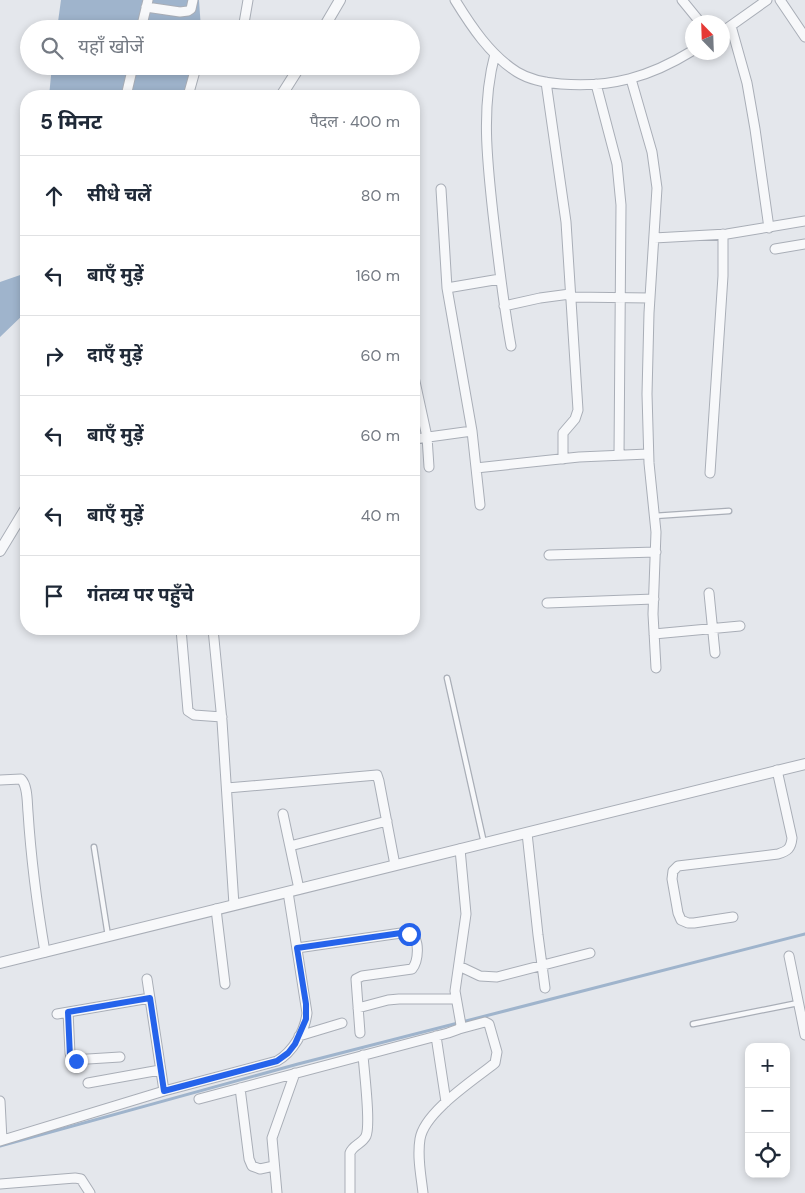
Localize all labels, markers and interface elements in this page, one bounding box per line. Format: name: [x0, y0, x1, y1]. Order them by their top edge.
north arrow: [685, 15, 730, 60]
search box: [20, 20, 420, 75]
icon: search: [38, 34, 66, 62]
text: यहाँ खोजें: [78, 34, 144, 59]
text: 5 मिनट: [40, 108, 102, 136]
text: पैदल · 400 m: [310, 111, 400, 132]
icon: ahead: [40, 182, 68, 210]
text: सीधे चलें: [87, 182, 151, 207]
text: 80 m: [361, 185, 400, 206]
icon: left: [40, 262, 68, 290]
text: बाएँ मुड़ें: [87, 262, 144, 287]
text: 160 m: [356, 265, 400, 286]
icon: right: [40, 342, 68, 370]
text: दाएँ मुड़ें: [87, 342, 142, 367]
text: 60 m: [360, 345, 400, 366]
icon: left: [40, 422, 68, 450]
text: बाएँ मुड़ें: [87, 422, 144, 447]
text: 60 m: [360, 425, 400, 446]
icon: left: [40, 502, 68, 530]
text: बाएँ मुड़ें: [87, 502, 144, 527]
text: 40 m: [361, 505, 400, 526]
icon: arrive: [40, 582, 68, 610]
text: गंतव्य पर पहुँचे: [87, 582, 194, 607]
route start: [398, 923, 421, 946]
map controls: [745, 1043, 790, 1178]
button: +: [745, 1043, 790, 1088]
route end: [65, 1050, 88, 1073]
button: −: [745, 1088, 790, 1133]
button: locate: [745, 1133, 790, 1178]

